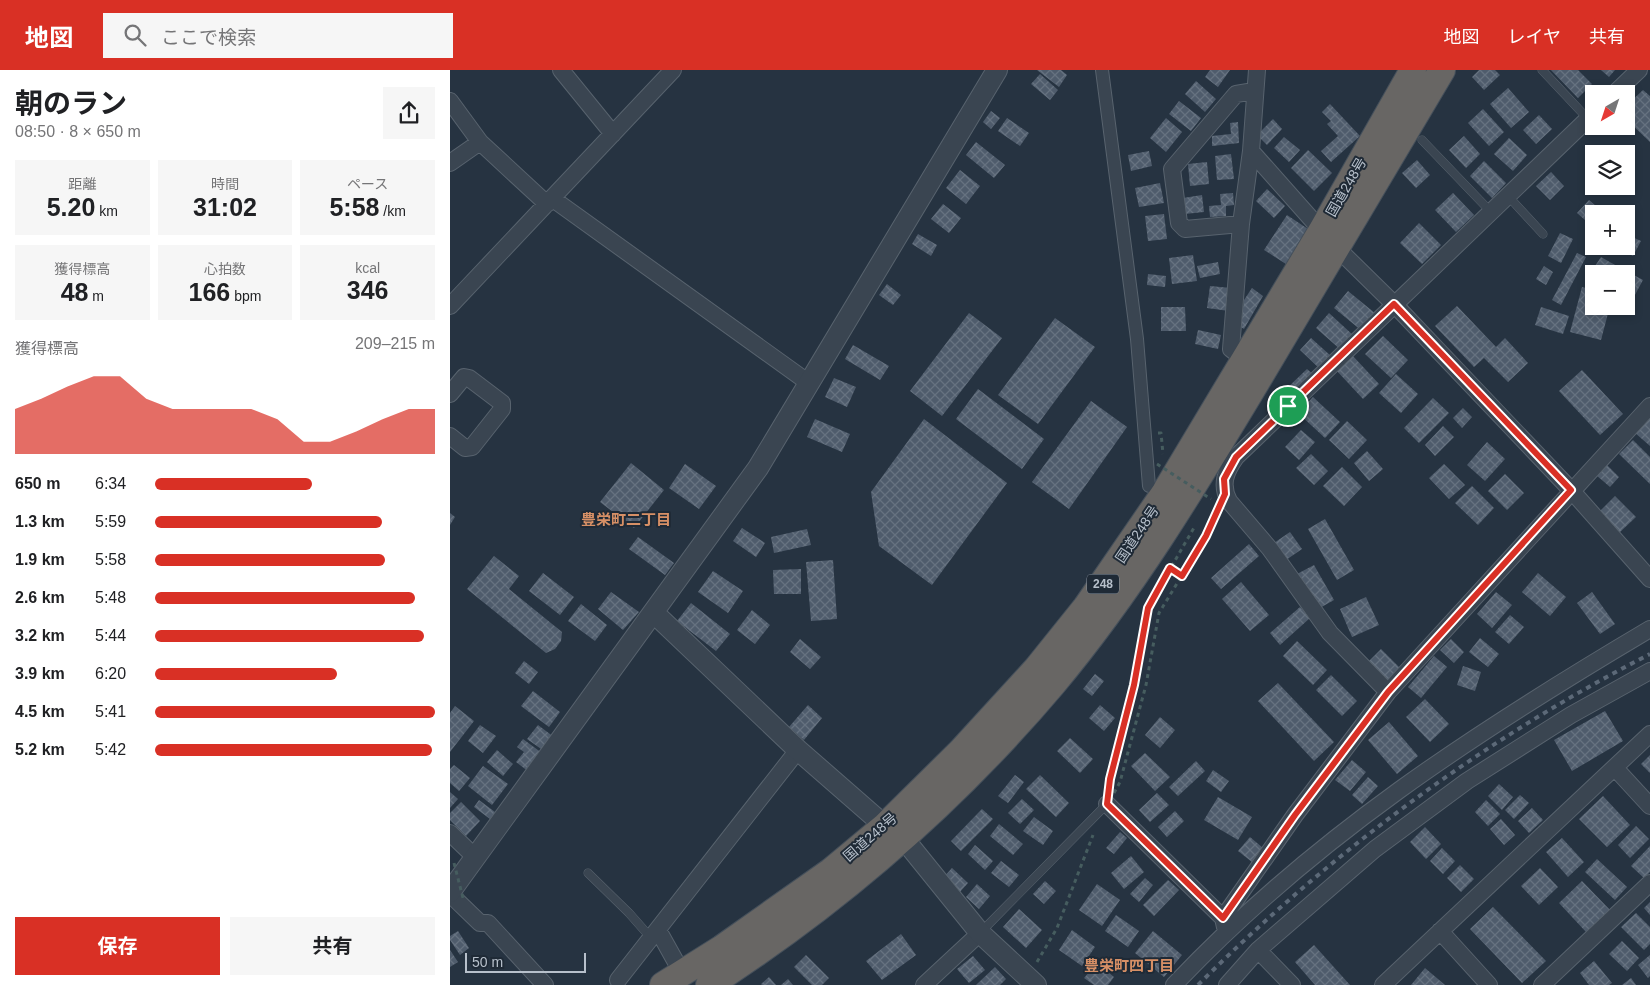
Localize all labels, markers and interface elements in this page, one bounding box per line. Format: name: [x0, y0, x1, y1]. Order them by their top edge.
search box: [103, 13, 453, 58]
icon: search: [121, 21, 149, 49]
text: 地図: [25, 24, 73, 51]
text: ここで検索: [161, 27, 256, 48]
text: 地図: [1444, 27, 1480, 47]
text: レイヤ: [1508, 27, 1561, 47]
text: 共有: [1589, 27, 1625, 47]
north arrow: [1585, 85, 1635, 135]
map controls: [1585, 85, 1635, 315]
button: share: [383, 87, 435, 139]
text: 朝のラン: [15, 88, 127, 119]
text: 08:50 · 8 × 650 m: [15, 123, 141, 140]
button: layers: [1585, 145, 1635, 195]
street label: 国道248号: [1323, 155, 1369, 219]
text: 距離: [68, 176, 96, 192]
text: 時間: [211, 176, 239, 192]
text: ペース: [347, 176, 388, 192]
text: 5.20: [47, 193, 95, 221]
text: 31:02: [193, 193, 257, 221]
text: 5:58: [329, 193, 379, 221]
text: km: [95, 203, 118, 219]
text: /km: [379, 203, 406, 219]
button: +: [1585, 205, 1635, 255]
text: kcal: [355, 260, 380, 276]
text: 獲得標高: [54, 261, 110, 277]
text: 心拍数: [204, 261, 246, 277]
button: −: [1585, 265, 1635, 315]
text: 346: [347, 276, 389, 304]
text: 48: [61, 278, 88, 306]
text: 166: [189, 278, 230, 306]
text: m: [88, 288, 104, 304]
text: bpm: [230, 288, 261, 304]
text: 209–215 m: [355, 335, 435, 352]
text: 獲得標高: [15, 340, 79, 357]
pin: [1267, 385, 1309, 427]
icon: arrive: [1274, 392, 1302, 420]
text: 650 m: [15, 475, 60, 492]
text: 6:34: [95, 475, 126, 492]
street label: 国道248号: [1112, 502, 1162, 566]
district label: 豊栄町二丁目: [581, 511, 671, 528]
text: 1.3 km: [15, 513, 65, 530]
text: 5:59: [95, 513, 126, 530]
text: 1.9 km: [15, 551, 65, 568]
text: 5:58: [95, 551, 126, 568]
road number: 248: [1087, 574, 1119, 594]
text: 2.6 km: [15, 589, 65, 606]
text: 5:48: [95, 589, 126, 606]
text: 3.2 km: [15, 627, 65, 644]
text: 5:44: [95, 627, 126, 644]
text: 3.9 km: [15, 665, 65, 682]
text: 6:20: [95, 665, 126, 682]
text: 4.5 km: [15, 703, 65, 720]
text: 5:41: [95, 703, 126, 720]
text: 5.2 km: [15, 741, 65, 758]
text: 5:42: [95, 741, 126, 758]
street label: 国道248号: [840, 810, 900, 864]
button: 保存: [15, 917, 220, 975]
button: 共有: [230, 917, 435, 975]
scale bar: [465, 950, 586, 973]
text: 50 m: [472, 954, 503, 970]
district label: 豊栄町四丁目: [1084, 957, 1174, 974]

